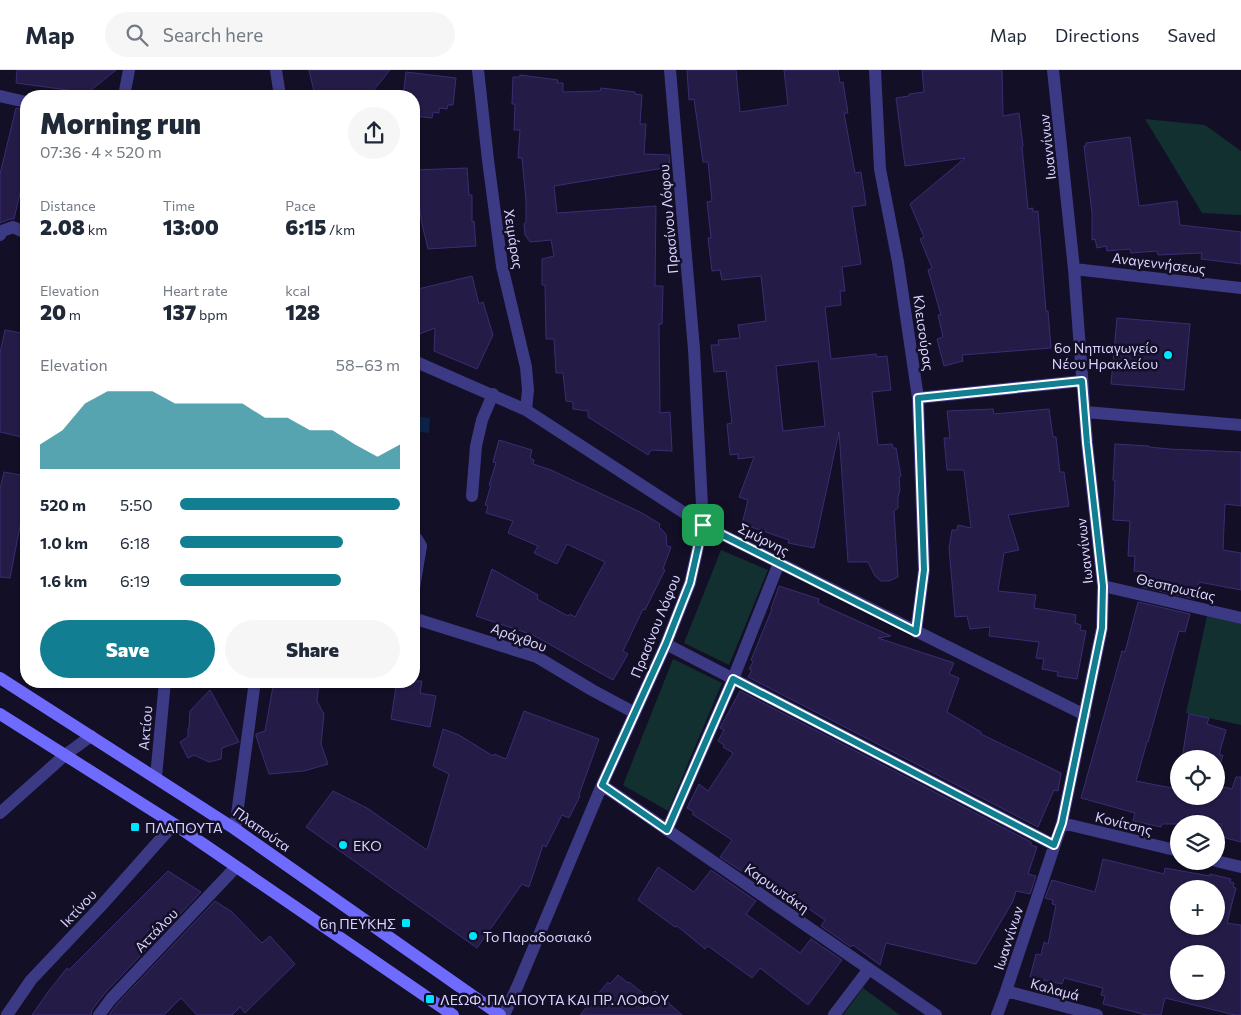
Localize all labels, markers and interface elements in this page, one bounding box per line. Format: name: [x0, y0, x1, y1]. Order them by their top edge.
search box: [105, 12, 455, 57]
text: Map: [25, 20, 75, 49]
icon: search: [123, 21, 151, 49]
text: Search here: [163, 23, 263, 46]
text: Map: [990, 24, 1027, 46]
text: Directions: [1055, 24, 1139, 46]
text: Saved: [1167, 24, 1216, 46]
text: Morning run: [40, 106, 201, 140]
button: share: [348, 107, 400, 159]
street label: Ιωαννίνων: [1035, 113, 1059, 181]
text: 07:36 · 4 × 520 m: [40, 142, 162, 161]
street label: Πρασίνου Λόφου: [655, 163, 681, 274]
text: Distance: [40, 197, 96, 214]
text: Time: [163, 197, 195, 214]
text: Pace: [285, 197, 316, 214]
street label: Χειμάρας: [501, 208, 527, 270]
text: 2.08: [40, 214, 85, 239]
text: 13:00: [163, 214, 219, 239]
text: 6:15: [285, 214, 326, 239]
text: km: [85, 221, 107, 238]
text: /km: [326, 221, 355, 238]
street label: Αναγεννήσεως: [1111, 249, 1207, 277]
text: Elevation: [40, 282, 99, 299]
text: Heart rate: [163, 282, 228, 299]
text: kcal: [285, 282, 310, 299]
street label: Κλεισούρας: [910, 294, 938, 372]
text: 20: [40, 299, 66, 324]
text: 137: [163, 299, 196, 324]
text: 128: [285, 299, 320, 324]
text: m: [66, 306, 81, 323]
text: bpm: [196, 306, 228, 323]
place label: 6ο Νηπιαγωγείο Νέου Ηρακλείου: [1052, 339, 1158, 372]
marker: 6ο Νηπιαγωγείο Νέου Ηρακλείου: [1162, 349, 1174, 361]
text: Elevation: [40, 355, 108, 374]
text: 58–63 m: [336, 355, 400, 374]
text: 520 m: [40, 495, 86, 514]
text: 5:50: [120, 495, 153, 514]
pin: [682, 504, 724, 546]
icon: arrive: [689, 511, 717, 539]
street label: Ιωαννίνων: [1072, 517, 1096, 585]
street label: Σμύρνης: [736, 519, 792, 559]
text: 1.0 km: [40, 533, 88, 552]
text: 6:18: [120, 533, 150, 552]
street label: Θεσπρωτίας: [1135, 570, 1217, 604]
text: 1.6 km: [40, 571, 87, 590]
text: 6:19: [120, 571, 150, 590]
street label: Πρασίνου Λόφου: [627, 572, 683, 680]
street label: Αράχθου: [489, 619, 550, 655]
button: Save: [40, 620, 215, 678]
button: Share: [225, 620, 400, 678]
street label: Ακτίου: [135, 705, 155, 751]
map controls: [1170, 750, 1225, 1000]
button: locate: [1170, 750, 1225, 805]
street label: Πλαπούτα: [230, 803, 294, 855]
street label: Κονίτσης: [1094, 808, 1154, 838]
button: layers: [1170, 815, 1225, 870]
place label: ΠΛΑΠΟΥΤΑ: [145, 819, 223, 836]
marker: ΠΛΑΠΟΥΤΑ: [129, 821, 141, 833]
place label: EKO: [353, 837, 382, 854]
marker: EKO: [337, 839, 349, 851]
street label: Καρυωτάκη: [741, 860, 813, 916]
button: +: [1170, 880, 1225, 935]
street label: Ικτίνου: [56, 886, 100, 930]
street label: Αττάλου: [131, 904, 181, 955]
street label: Ιωαννίνων: [990, 904, 1026, 972]
place label: 6η ΠΕΥΚΗΣ: [320, 915, 396, 932]
marker: 6η ΠΕΥΚΗΣ: [400, 917, 412, 929]
place label: Το Παραδοσιακό: [483, 928, 592, 945]
marker: Το Παραδοσιακό: [467, 930, 479, 942]
button: −: [1170, 945, 1225, 1000]
street label: Καλαμά: [1029, 974, 1081, 1004]
place label: ΛΕΩΦ. ΠΛΑΠΟΥΤΑ ΚΑΙ ΠΡ. ΛΟΦΟΥ: [440, 991, 669, 1008]
marker: ΛΕΩΦ. ΠΛΑΠΟΥΤΑ ΚΑΙ ΠΡ. ΛΟΦΟΥ: [424, 993, 436, 1005]

